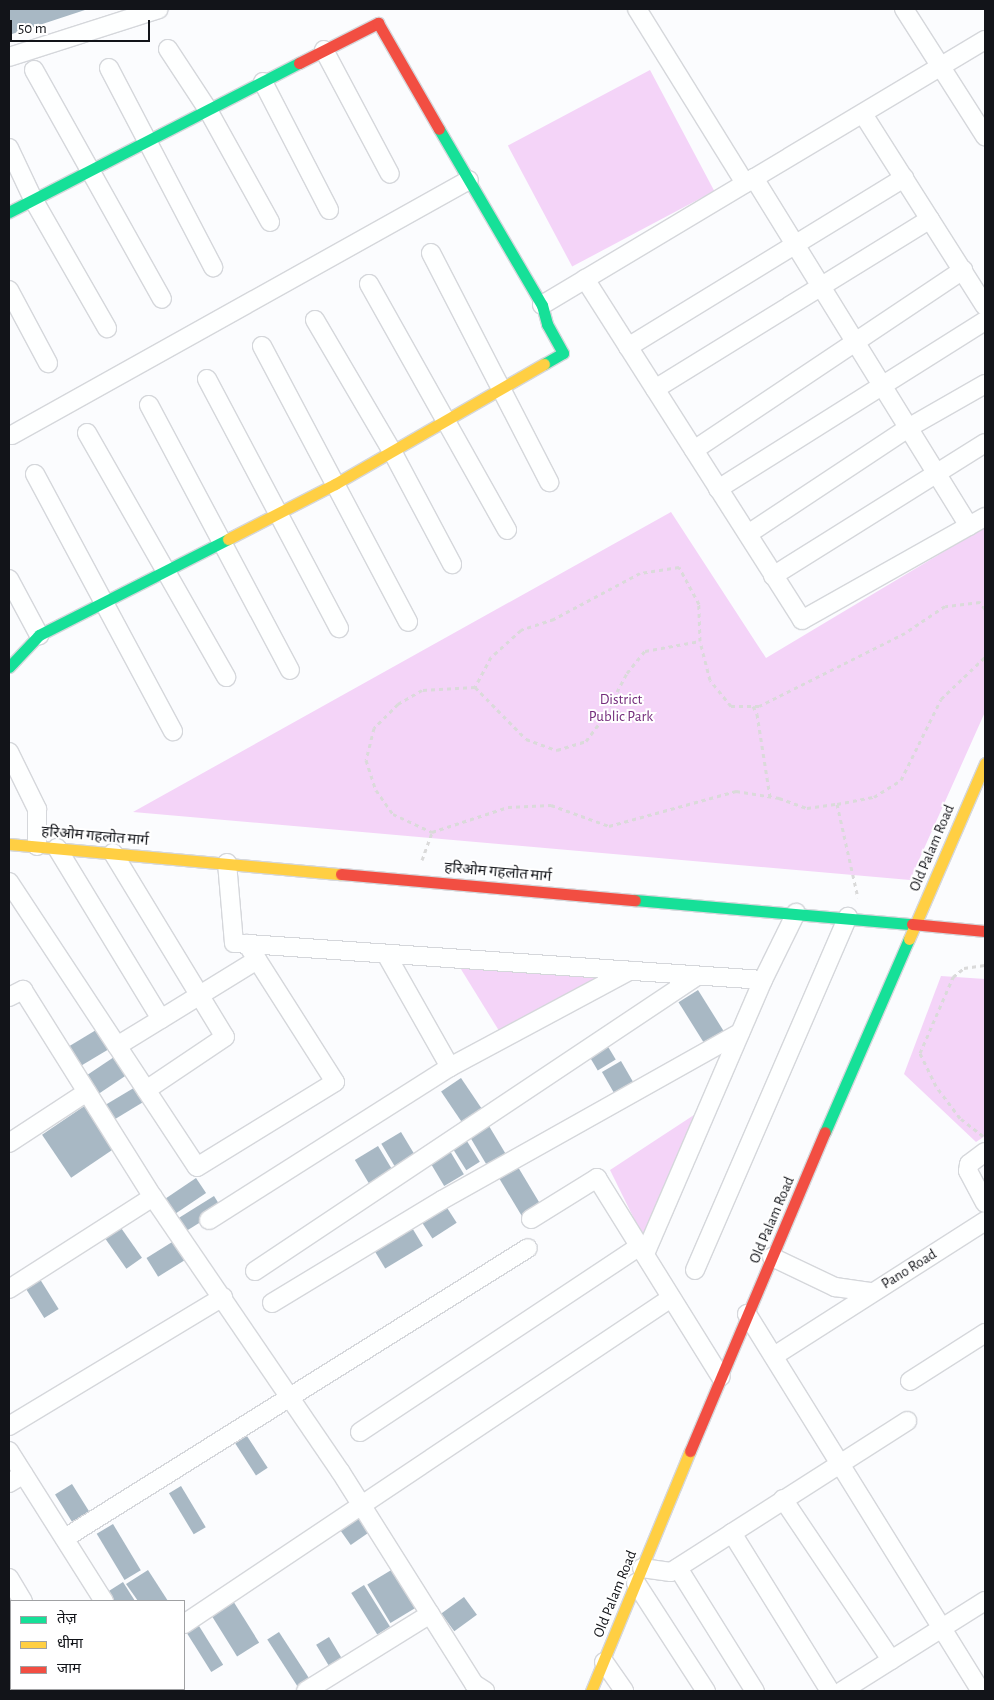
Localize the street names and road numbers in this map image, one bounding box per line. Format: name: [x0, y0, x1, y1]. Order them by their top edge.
street label: Old Palam Road: [906, 802, 958, 894]
street label: हरिओम गहलोत मार्ग: [41, 822, 149, 850]
street label: हरिओम गहलोत मार्ग: [444, 858, 552, 886]
street label: Old Palam Road: [746, 1174, 798, 1266]
street label: Pano Road: [878, 1245, 940, 1293]
street label: Old Palam Road: [589, 1548, 641, 1640]

